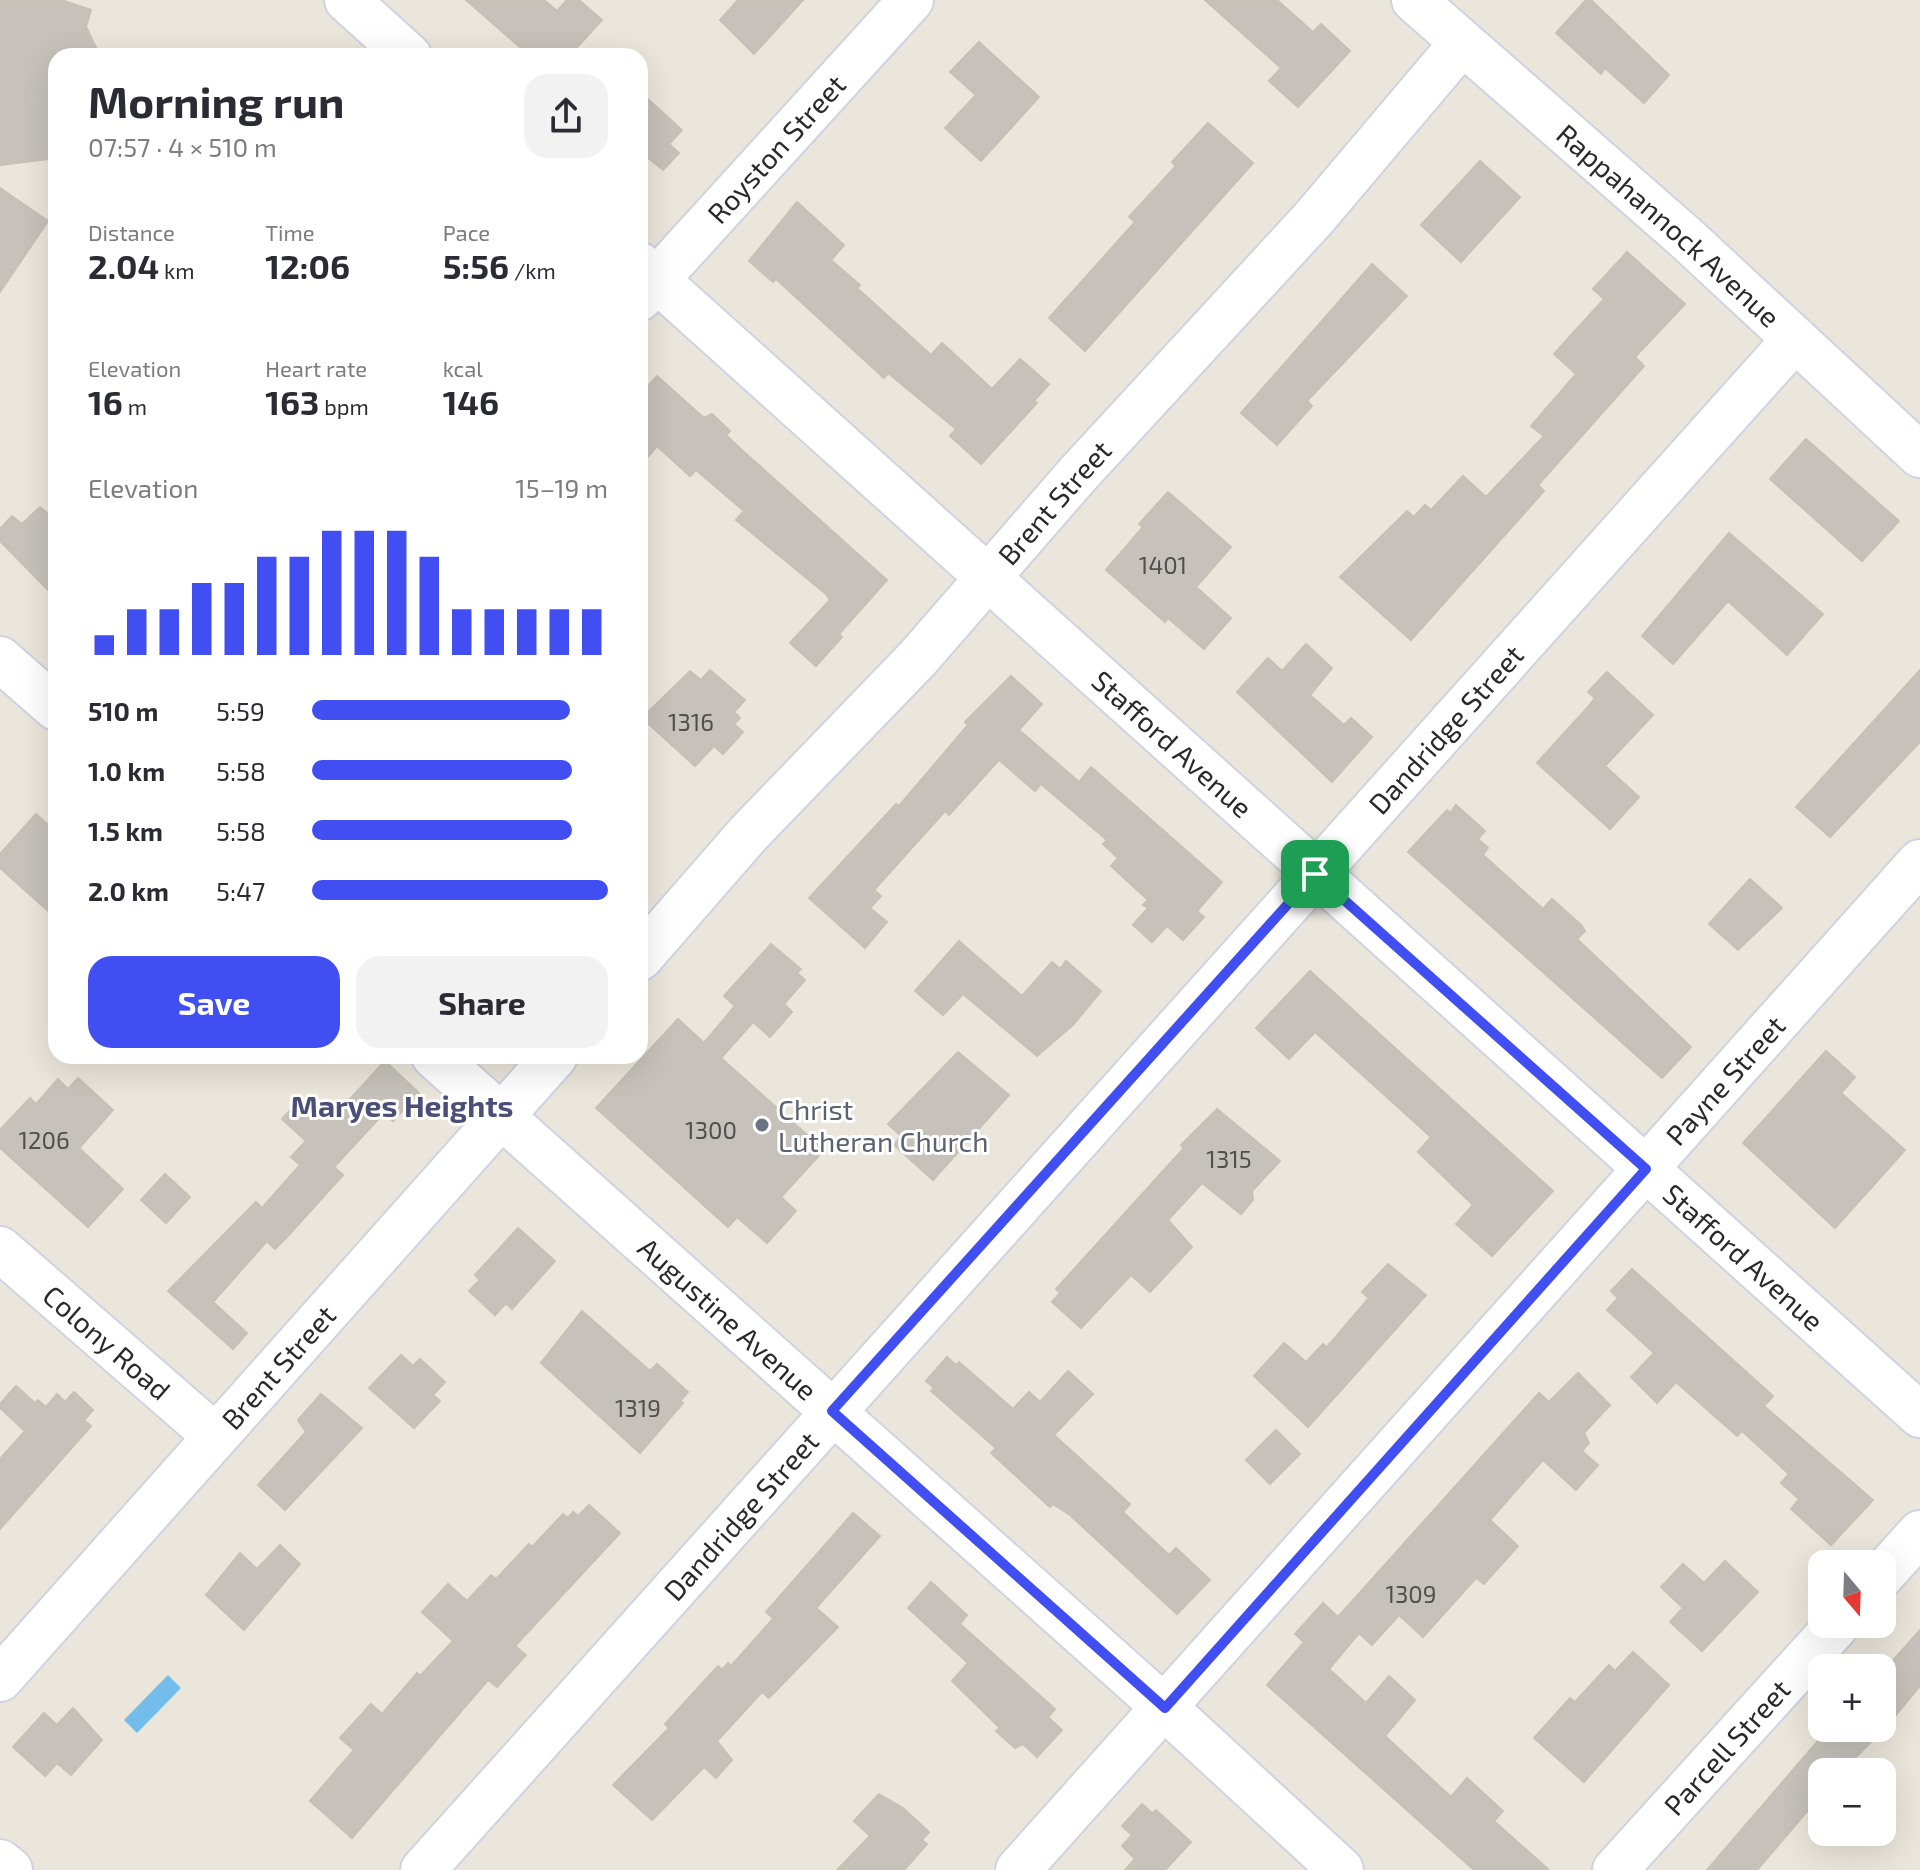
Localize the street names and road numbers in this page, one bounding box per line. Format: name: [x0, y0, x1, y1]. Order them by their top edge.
street label: Royston Street: [700, 67, 852, 230]
street label: Rappahannock Avenue: [1550, 116, 1787, 334]
street label: Brent Street: [990, 433, 1118, 571]
street label: Dandridge Street: [1361, 638, 1530, 821]
street label: Stafford Avenue: [1086, 663, 1260, 824]
street label: Payne Street: [1658, 1008, 1792, 1152]
street label: Stafford Avenue: [1657, 1176, 1831, 1337]
street label: Augustine Avenue: [632, 1230, 824, 1407]
street label: Colony Road: [37, 1278, 178, 1407]
street label: Brent Street: [214, 1298, 342, 1436]
street label: Dandridge Street: [656, 1424, 825, 1607]
street label: Parcell Street: [1656, 1672, 1797, 1822]

